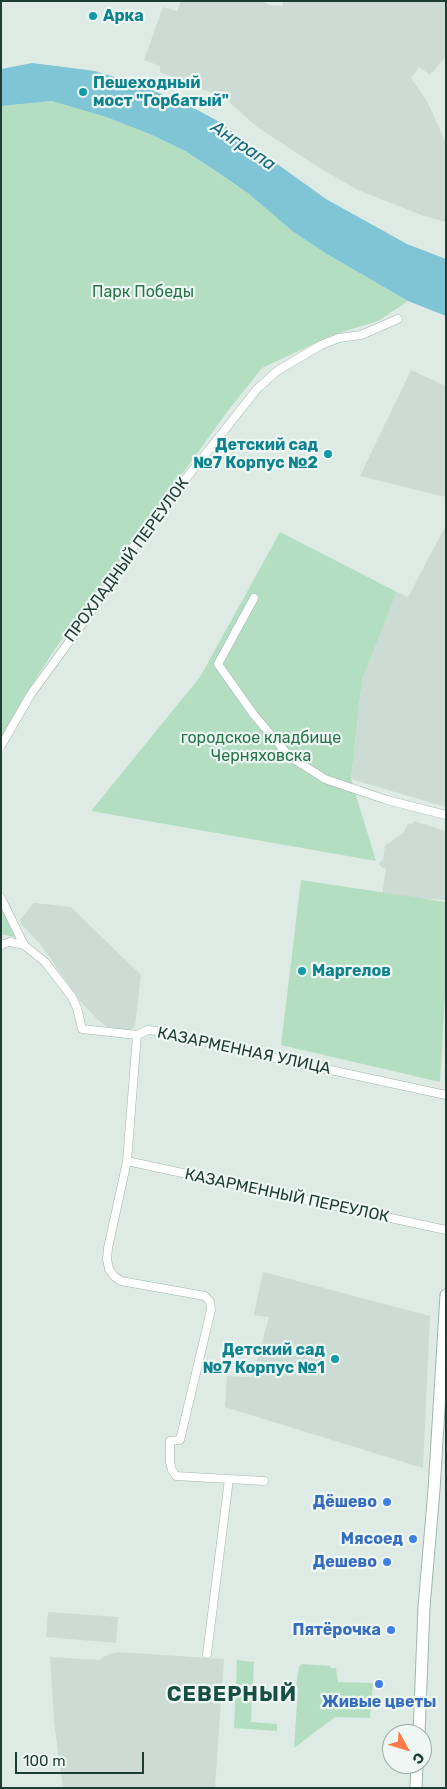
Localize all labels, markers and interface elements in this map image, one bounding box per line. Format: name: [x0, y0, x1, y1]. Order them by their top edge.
place label: Арка: [103, 6, 144, 26]
marker: Арка: [87, 10, 99, 22]
place label: Пешеходный мост "Горбатый": [93, 73, 229, 111]
marker: Пешеходный мост "Горбатый": [77, 86, 89, 98]
water label: Анграпа: [207, 117, 279, 175]
park label: Парк Победы: [92, 282, 194, 302]
place label: Детский сад №7 Корпус №2: [193, 435, 318, 473]
marker: Детский сад №7 Корпус №2: [322, 448, 334, 460]
street label: ПРОХЛАДНЫЙ ПЕРЕУЛОК: [61, 474, 193, 646]
park label: городское кладбище Черняховска: [181, 728, 341, 766]
place label: Маргелов: [312, 961, 391, 981]
marker: Маргелов: [296, 965, 308, 977]
street label: КАЗАРМЕННАЯ УЛИЦА: [155, 1023, 333, 1079]
street label: КАЗАРМЕННЫЙ ПЕРЕУЛОК: [183, 1165, 391, 1227]
place label: Детский сад №7 Корпус №1: [203, 1340, 325, 1378]
marker: Детский сад №7 Корпус №1: [329, 1353, 341, 1365]
place label: Дёшево: [313, 1492, 377, 1512]
marker: Дёшево: [381, 1496, 393, 1508]
place label: Мясоед: [341, 1529, 403, 1549]
marker: Мясоед: [407, 1533, 419, 1545]
place label: Дешево: [313, 1552, 377, 1572]
marker: Дешево: [381, 1556, 393, 1568]
place label: Пятёрочка: [292, 1620, 381, 1640]
marker: Пятёрочка: [385, 1624, 397, 1636]
marker: Живые цветы: [373, 1678, 385, 1690]
district label: СЕВЕРНЫЙ: [166, 1682, 298, 1708]
place label: Живые цветы: [322, 1692, 436, 1712]
north arrow: [382, 1724, 432, 1774]
scale bar: [18, 1742, 146, 1774]
text: С: [409, 1749, 428, 1767]
text: 100 m: [23, 1752, 65, 1770]

